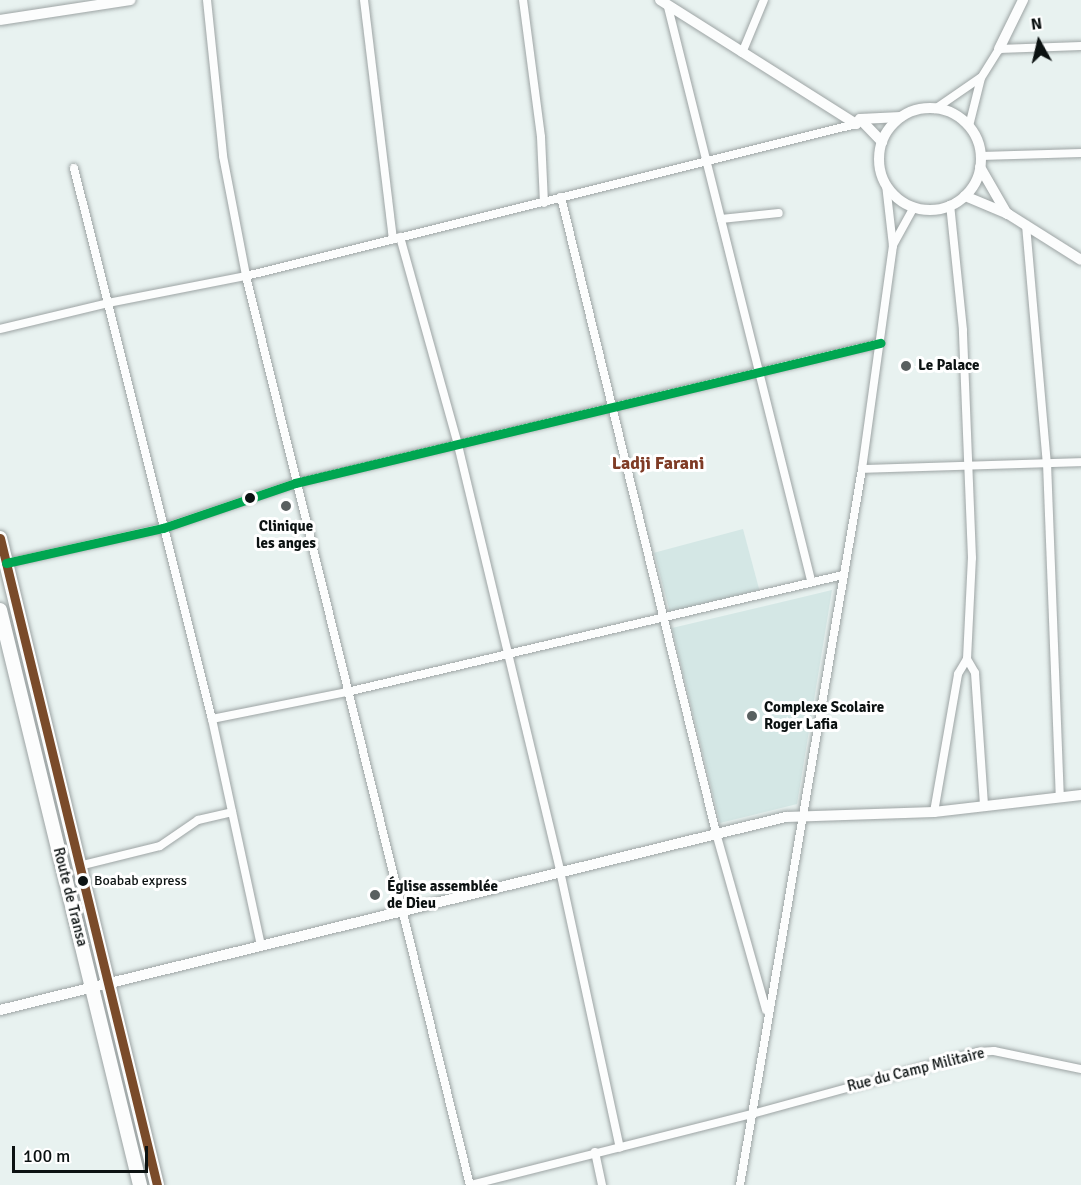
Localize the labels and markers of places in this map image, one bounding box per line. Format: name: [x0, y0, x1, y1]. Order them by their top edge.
place label: Le Palace: [918, 357, 979, 375]
marker: Le Palace: [899, 359, 913, 373]
unlabelled marker: [244, 492, 256, 504]
marker: Clinique les anges: [277, 497, 295, 515]
place label: Clinique les anges: [256, 517, 316, 552]
place label: Complexe Scolaire Roger Lafia: [764, 698, 884, 733]
marker: Complexe Scolaire Roger Lafia: [745, 709, 759, 723]
place label: Boabab express: [94, 873, 187, 889]
marker: Boabab express: [77, 875, 89, 887]
place label: Église assemblée de Dieu: [387, 877, 498, 912]
marker: Église assemblée de Dieu: [368, 888, 382, 902]

